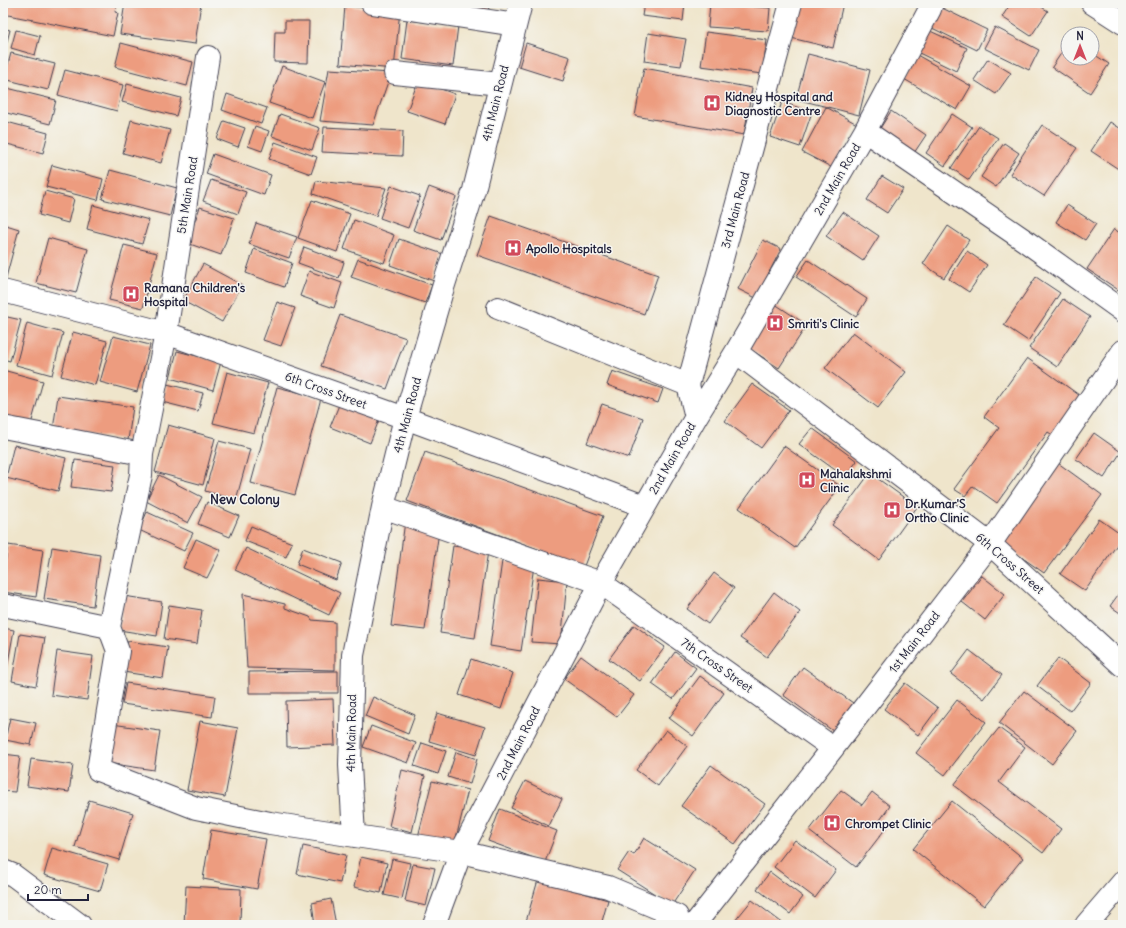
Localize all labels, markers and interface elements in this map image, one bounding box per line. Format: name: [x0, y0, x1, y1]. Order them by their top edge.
north arrow: [1060, 26, 1100, 66]
text: N: [1076, 29, 1084, 43]
street label: 4th Main Road: [478, 63, 512, 143]
place label: Kidney Hospital and Diagnostic Centre: [725, 89, 833, 119]
hospital icon: Kidney Hospital and Diagnostic Centre: [702, 93, 722, 113]
street label: 2nd Main Road: [810, 140, 864, 218]
street label: 5th Main Road: [174, 155, 200, 235]
street label: 3rd Main Road: [718, 170, 752, 250]
hospital icon: Apollo Hospitals: [503, 238, 523, 258]
place label: Apollo Hospitals: [526, 241, 612, 257]
place label: Ramana Children's Hospital: [144, 280, 246, 310]
hospital icon: Ramana Children's Hospital: [121, 284, 141, 304]
hospital icon: Smriti's Clinic: [765, 313, 785, 333]
place label: Smriti's Clinic: [788, 316, 859, 331]
street label: 6th Cross Street: [283, 368, 369, 412]
street label: 4th Main Road: [390, 375, 424, 455]
street label: 2nd Main Road: [645, 419, 699, 497]
place label: Mahalakshmi Clinic: [820, 466, 892, 495]
hospital icon: Mahalakshmi Clinic: [797, 470, 817, 490]
district label: New Colony: [210, 491, 280, 508]
place label: Dr.Kumar'S Ortho Clinic: [905, 496, 969, 525]
hospital icon: Dr.Kumar'S Ortho Clinic: [882, 500, 902, 520]
street label: 6th Cross Street: [973, 529, 1047, 597]
street label: 1st Main Road: [885, 608, 943, 676]
street label: 7th Cross Street: [678, 635, 756, 695]
street label: 4th Main Road: [343, 694, 359, 772]
street label: 2nd Main Road: [493, 704, 543, 782]
hospital icon: Chrompet Clinic: [822, 813, 842, 833]
place label: Chrompet Clinic: [845, 816, 931, 832]
scale bar: [28, 876, 88, 902]
text: 20 m: [34, 882, 62, 897]

